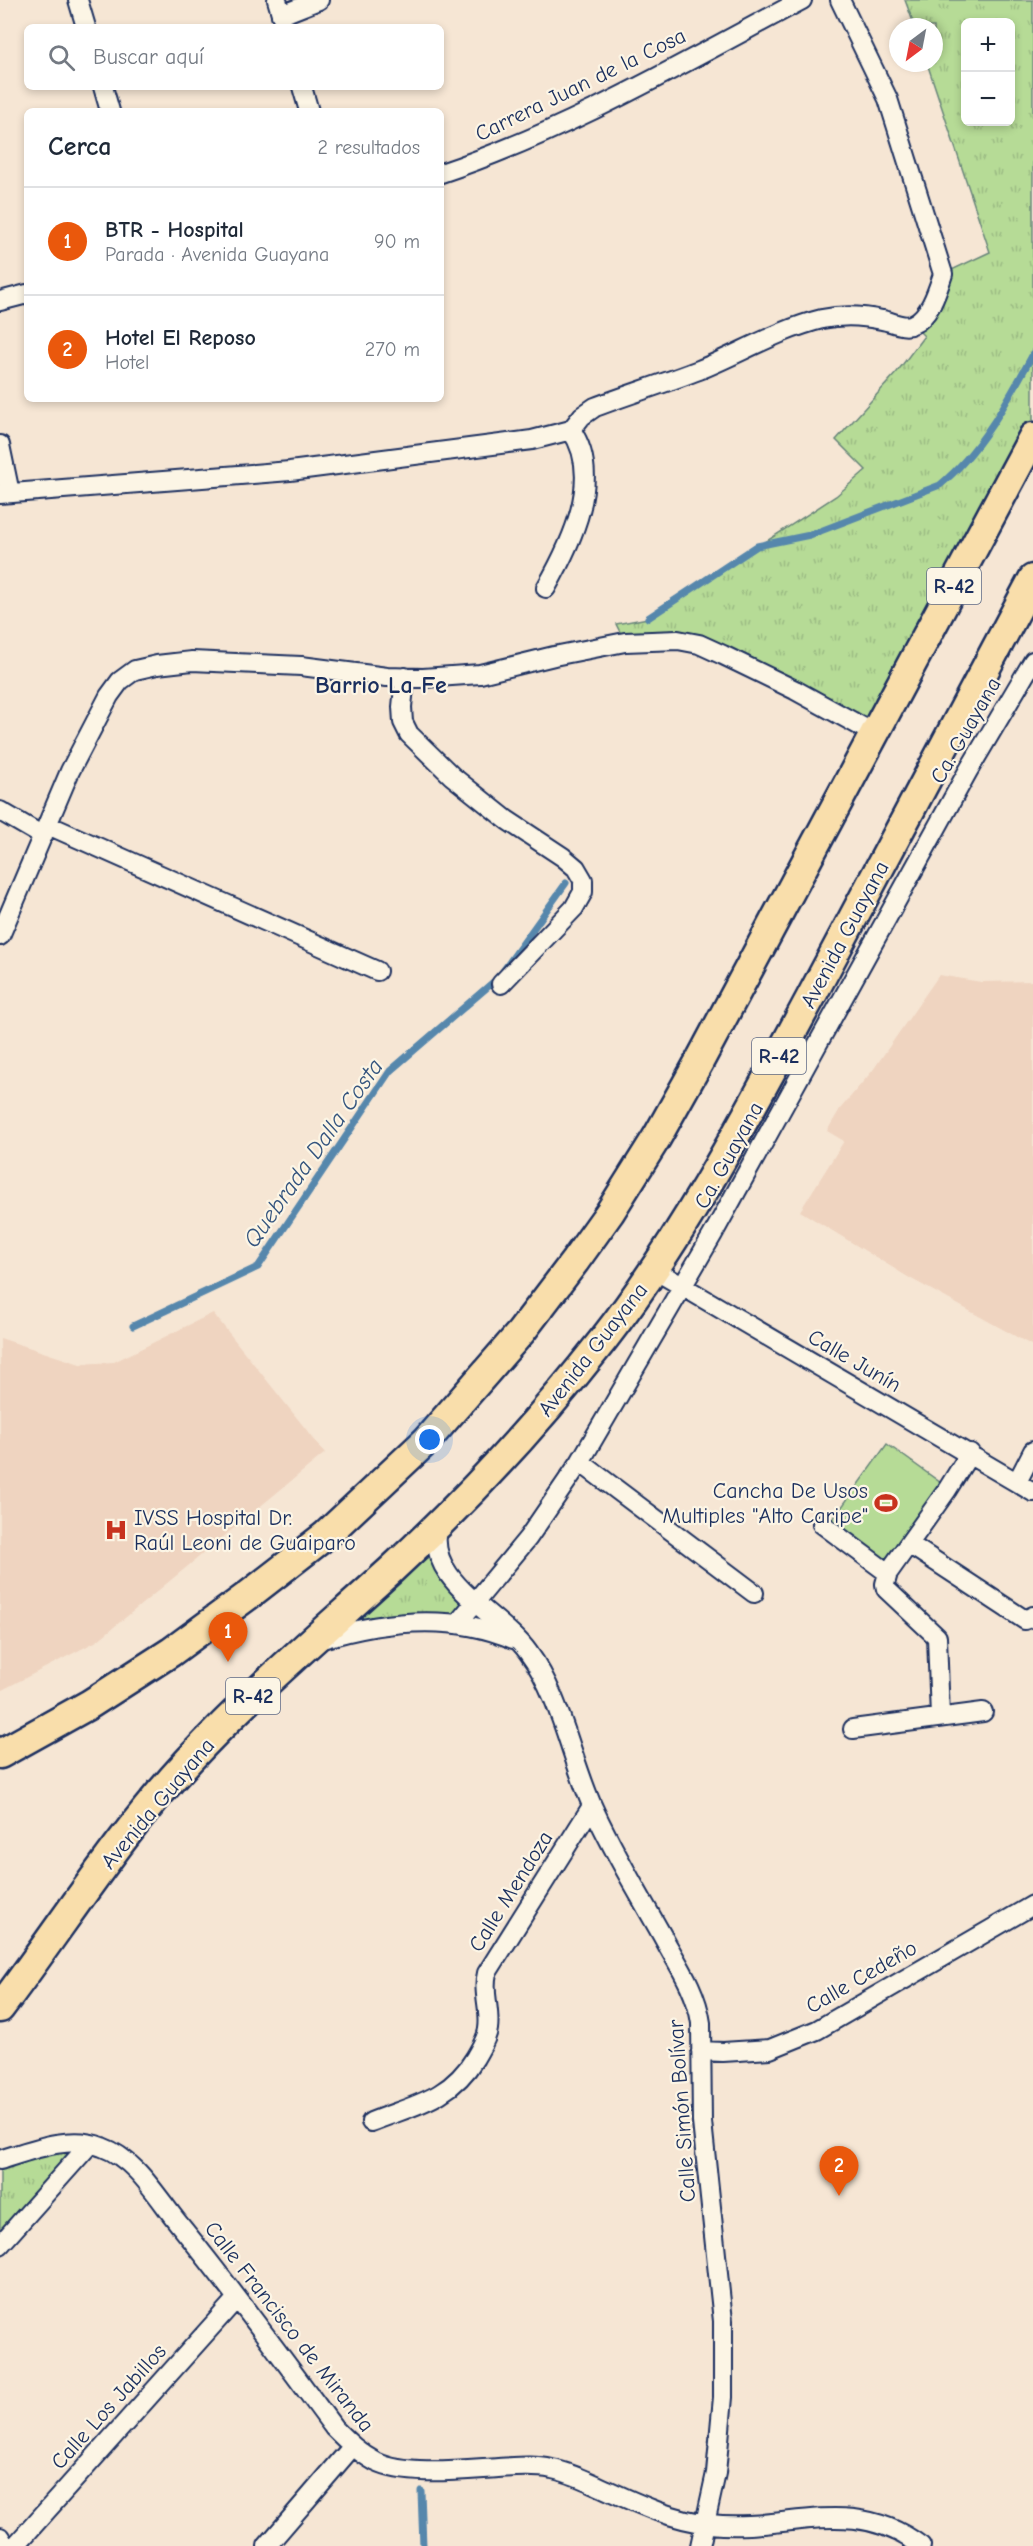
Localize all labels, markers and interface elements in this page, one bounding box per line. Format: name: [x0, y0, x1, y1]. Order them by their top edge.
north arrow: [889, 18, 943, 72]
map controls: [961, 18, 1015, 126]
button: +: [961, 18, 1015, 72]
street label: Carrera Juan de la Cosa: [471, 23, 690, 147]
search box: [24, 24, 444, 90]
icon: search: [45, 41, 78, 74]
text: Buscar aquí: [93, 44, 204, 70]
button: −: [961, 72, 1015, 126]
text: Cerca: [48, 132, 112, 162]
text: 2 resultados: [318, 136, 420, 159]
text: BTR - Hospital: [105, 217, 244, 243]
text: 1: [64, 230, 71, 253]
text: 90 m: [374, 230, 420, 253]
text: Parada · Avenida Guayana: [105, 243, 329, 266]
text: Hotel El Reposo: [105, 325, 256, 351]
text: 2: [63, 338, 72, 361]
text: 270 m: [365, 338, 420, 361]
text: Hotel: [105, 351, 149, 374]
road number: R-42: [927, 568, 981, 604]
district label: Barrio La Fe: [315, 671, 447, 699]
street label: Ca. Guayana: [925, 673, 1007, 788]
street label: Avenida Guayana: [795, 856, 895, 1012]
road number: R-42: [752, 1038, 806, 1074]
water label: Quebrada Dalla Costa: [237, 1053, 389, 1253]
street label: Ca. Guayana: [689, 1097, 769, 1214]
street label: Avenida Guayana: [532, 1277, 653, 1422]
street label: Calle Junín: [803, 1324, 906, 1398]
your location: [415, 1425, 444, 1454]
place label: Cancha De Usos Multiples "Alto Caripe": [663, 1478, 868, 1529]
sports icon: Cancha De Usos Multiples "Alto Caripe": [873, 1490, 899, 1516]
place label: IVSS Hospital Dr. Raúl Leoni de Guaiparo: [134, 1505, 356, 1556]
hospital icon: IVSS Hospital Dr. Raúl Leoni de Guaiparo: [103, 1517, 129, 1543]
pin: 1: [208, 1612, 248, 1662]
road number: R-42: [226, 1678, 280, 1714]
street label: Avenida Guayana: [95, 1733, 220, 1874]
street label: Calle Mendoza: [463, 1826, 558, 1957]
street label: Calle Cedeño: [801, 1935, 922, 2019]
street label: Calle Simón Bolívar: [663, 2018, 701, 2203]
pin: 2: [820, 2146, 858, 2196]
street label: Calle Francisco de Miranda: [199, 2216, 379, 2437]
street label: Calle Los Jabillos: [46, 2339, 172, 2475]

